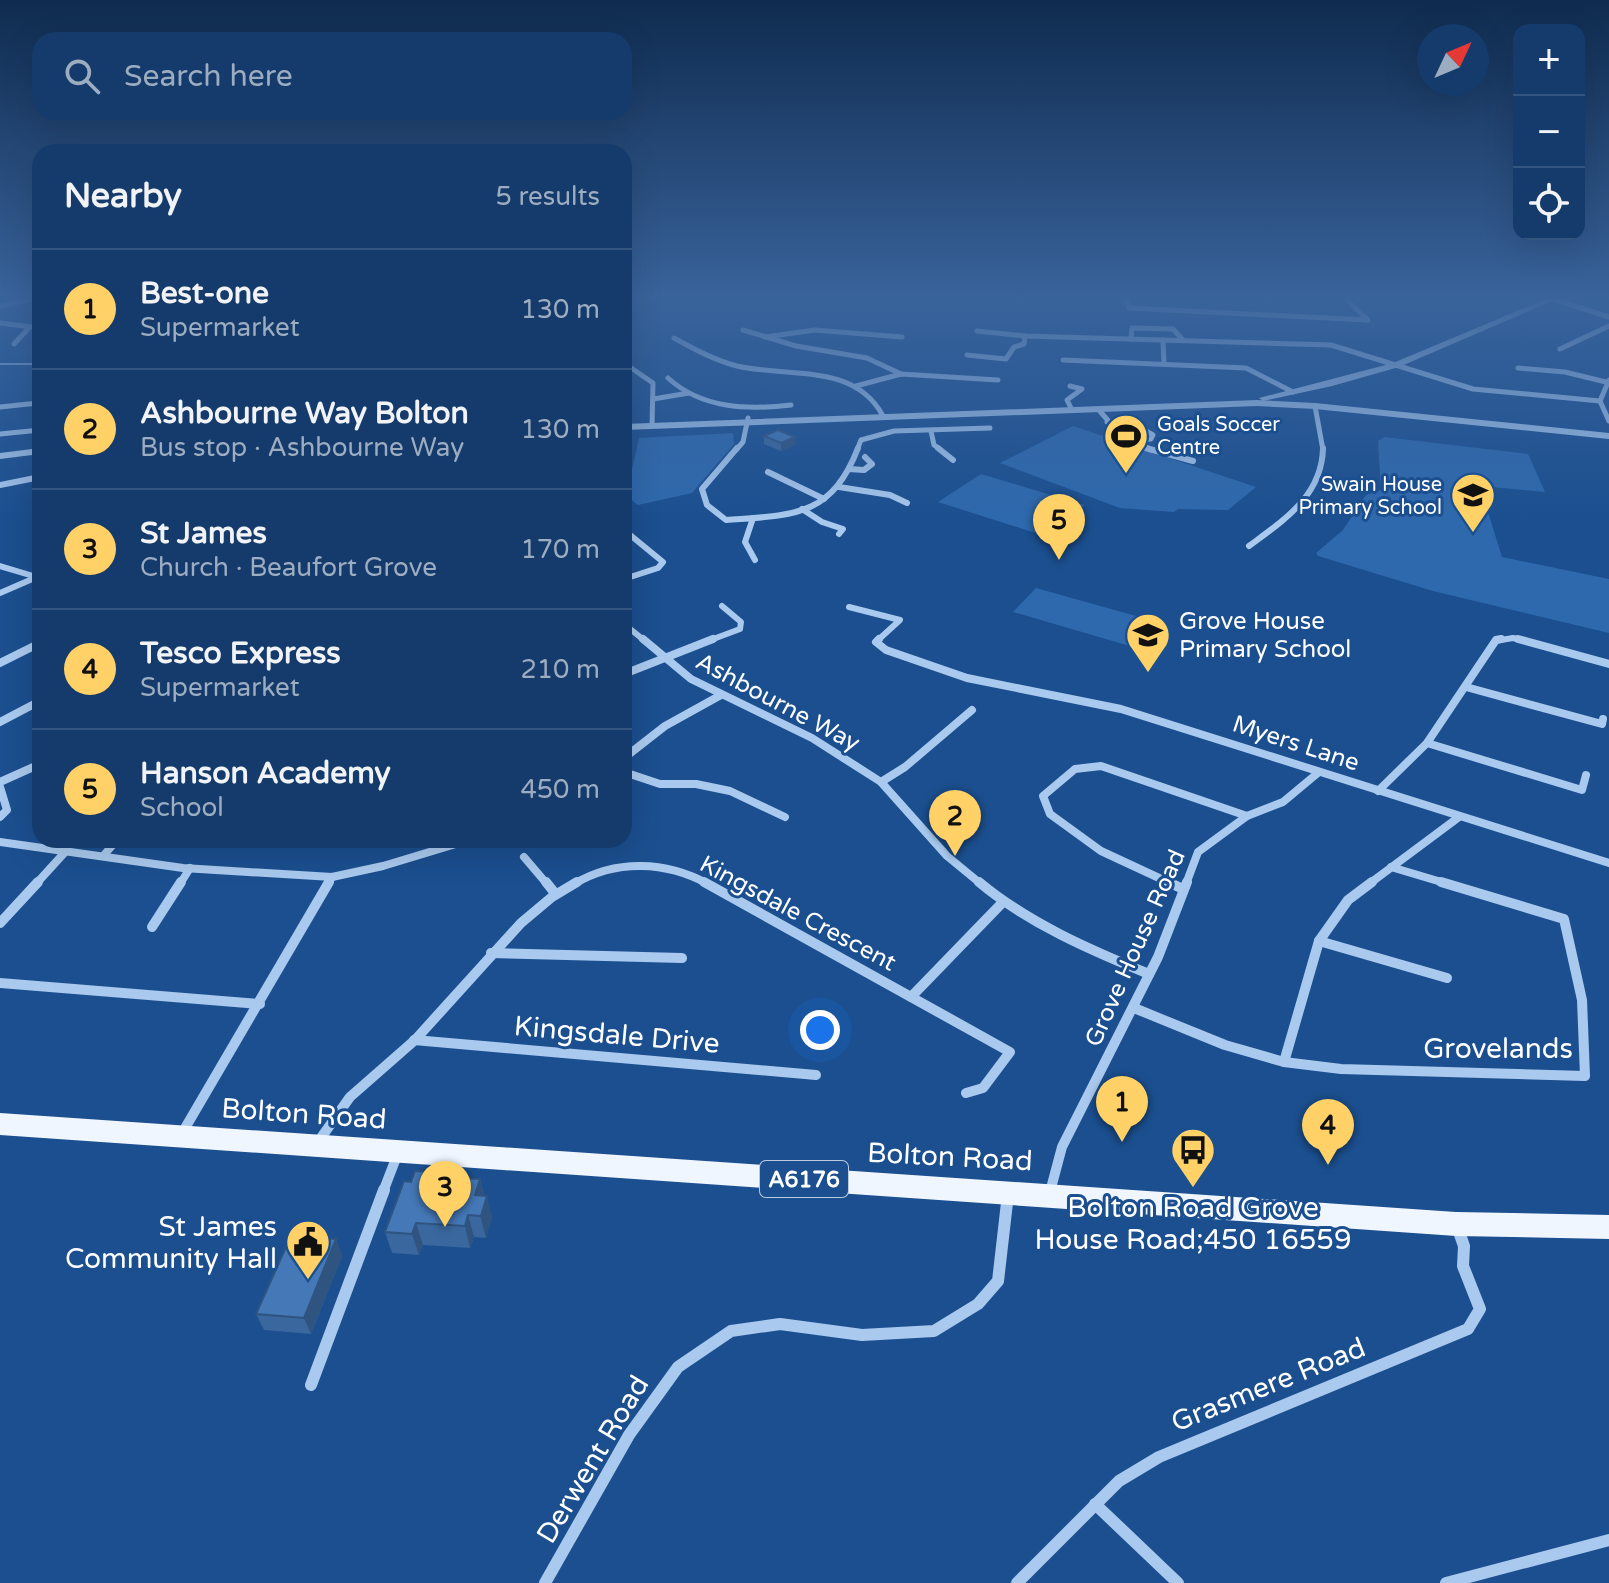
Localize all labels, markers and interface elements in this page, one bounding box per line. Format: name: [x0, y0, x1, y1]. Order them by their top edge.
north arrow: [1417, 24, 1489, 96]
map controls: [1513, 24, 1585, 240]
button: +: [1513, 24, 1585, 96]
search box: [32, 32, 632, 120]
icon: search: [60, 54, 104, 98]
text: Search here: [124, 58, 293, 95]
button: −: [1513, 96, 1585, 168]
button: locate: [1513, 168, 1585, 240]
text: Nearby: [64, 176, 182, 217]
text: 5 results: [495, 181, 600, 212]
text: Best-one: [140, 275, 269, 312]
text: 1: [82, 294, 98, 325]
text: 130 m: [520, 294, 600, 325]
text: Supermarket: [140, 312, 300, 343]
text: Ashbourne Way Bolton: [140, 395, 469, 432]
sports icon: Goals Soccer Centre: [1102, 412, 1150, 475]
place label: Goals Soccer Centre: [1157, 413, 1280, 460]
text: 2: [82, 414, 98, 445]
text: 130 m: [520, 414, 600, 445]
text: Bus stop · Ashbourne Way: [140, 432, 464, 463]
school or university icon: Swain House Primary School: [1449, 471, 1497, 534]
place label: Swain House Primary School: [1298, 473, 1442, 520]
pin: 5: [1033, 494, 1085, 560]
text: St James: [140, 515, 267, 552]
text: 3: [82, 534, 98, 565]
text: 170 m: [520, 534, 600, 565]
text: Church · Beaufort Grove: [140, 552, 437, 583]
place label: Grove House Primary School: [1179, 607, 1351, 664]
school or university icon: Grove House Primary School: [1124, 611, 1172, 674]
text: Tesco Express: [140, 635, 341, 672]
street label: Ashbourne Way: [691, 647, 865, 758]
text: 4: [82, 654, 98, 685]
text: 210 m: [520, 654, 600, 685]
text: Supermarket: [140, 672, 300, 703]
street label: Myers Lane: [1229, 709, 1363, 778]
text: Hanson Academy: [140, 755, 391, 792]
text: 5: [82, 774, 98, 805]
text: 450 m: [520, 774, 600, 805]
pin: 2: [929, 790, 981, 856]
text: School: [140, 792, 224, 823]
street label: Grove House Road: [1079, 845, 1192, 1051]
street label: Kingsdale Crescent: [695, 849, 901, 977]
street label: Kingsdale Drive: [513, 1009, 721, 1061]
your location: [800, 1010, 840, 1050]
street label: Grovelands: [1423, 1032, 1573, 1066]
pin: 1: [1096, 1076, 1148, 1142]
street label: Bolton Road: [220, 1091, 388, 1137]
pin: 4: [1302, 1099, 1354, 1165]
bus stop icon: Bolton Road Grove House Road;450 16559: [1169, 1126, 1217, 1189]
street label: Bolton Road: [866, 1136, 1033, 1178]
pin: 3: [419, 1161, 471, 1227]
road number: A6176: [760, 1161, 848, 1197]
place label: Bolton Road Grove House Road;450 16559: [1035, 1191, 1352, 1257]
place label: St James Community Hall: [65, 1210, 277, 1276]
public building icon: St James Community Hall: [284, 1218, 332, 1281]
street label: Grasmere Road: [1166, 1330, 1370, 1439]
street label: Derwent Road: [529, 1369, 656, 1550]

